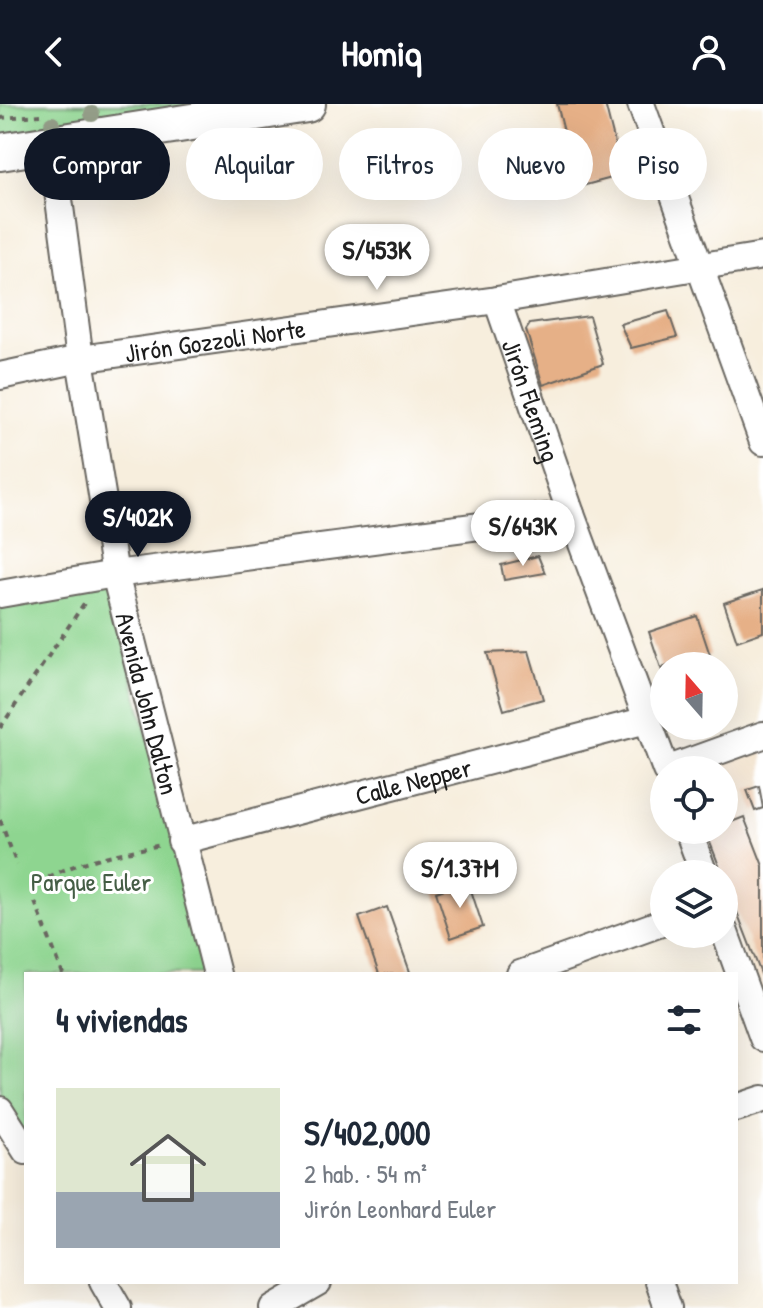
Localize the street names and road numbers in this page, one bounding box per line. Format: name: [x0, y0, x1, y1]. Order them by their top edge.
street label: Jirón Gozzoli Norte: [122, 310, 307, 370]
street label: Jirón Fleming: [494, 334, 569, 466]
street label: Avenida John Dalton: [108, 608, 188, 798]
street label: Calle Nepper: [351, 749, 475, 813]

